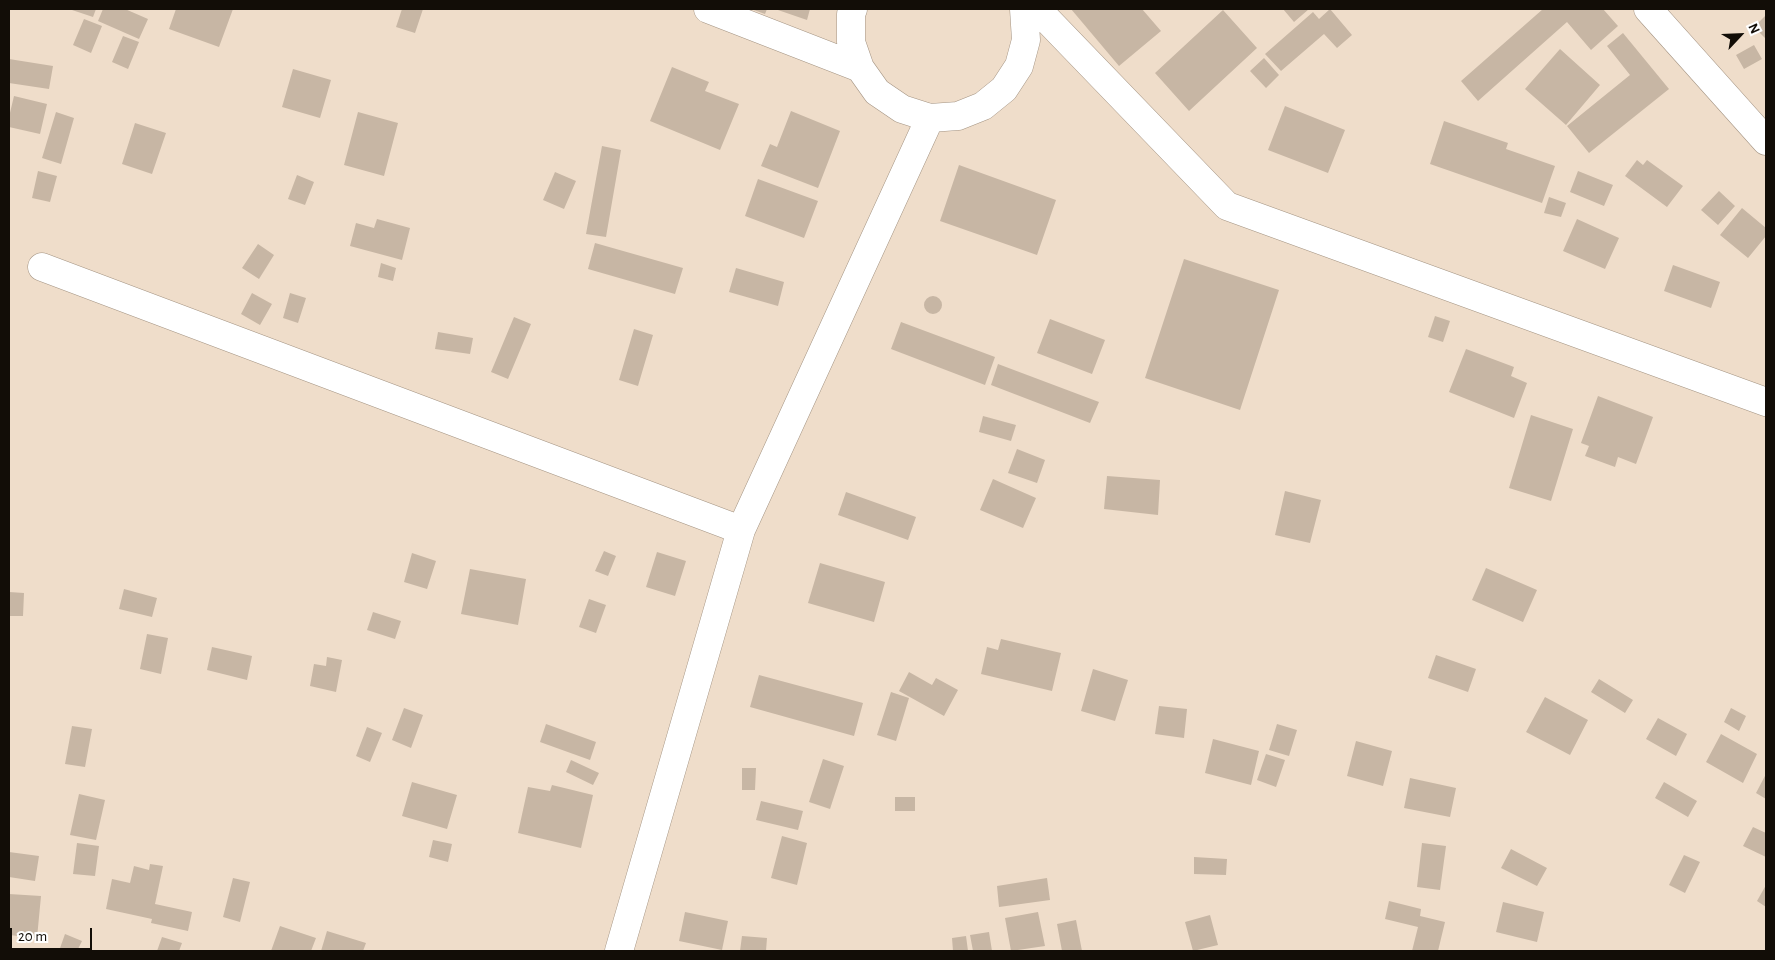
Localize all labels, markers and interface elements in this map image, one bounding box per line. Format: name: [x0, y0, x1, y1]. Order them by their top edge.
north arrow: [1715, 10, 1765, 60]
text: N: [1745, 21, 1762, 36]
scale bar: [12, 918, 95, 950]
text: 20 m: [18, 929, 47, 944]

